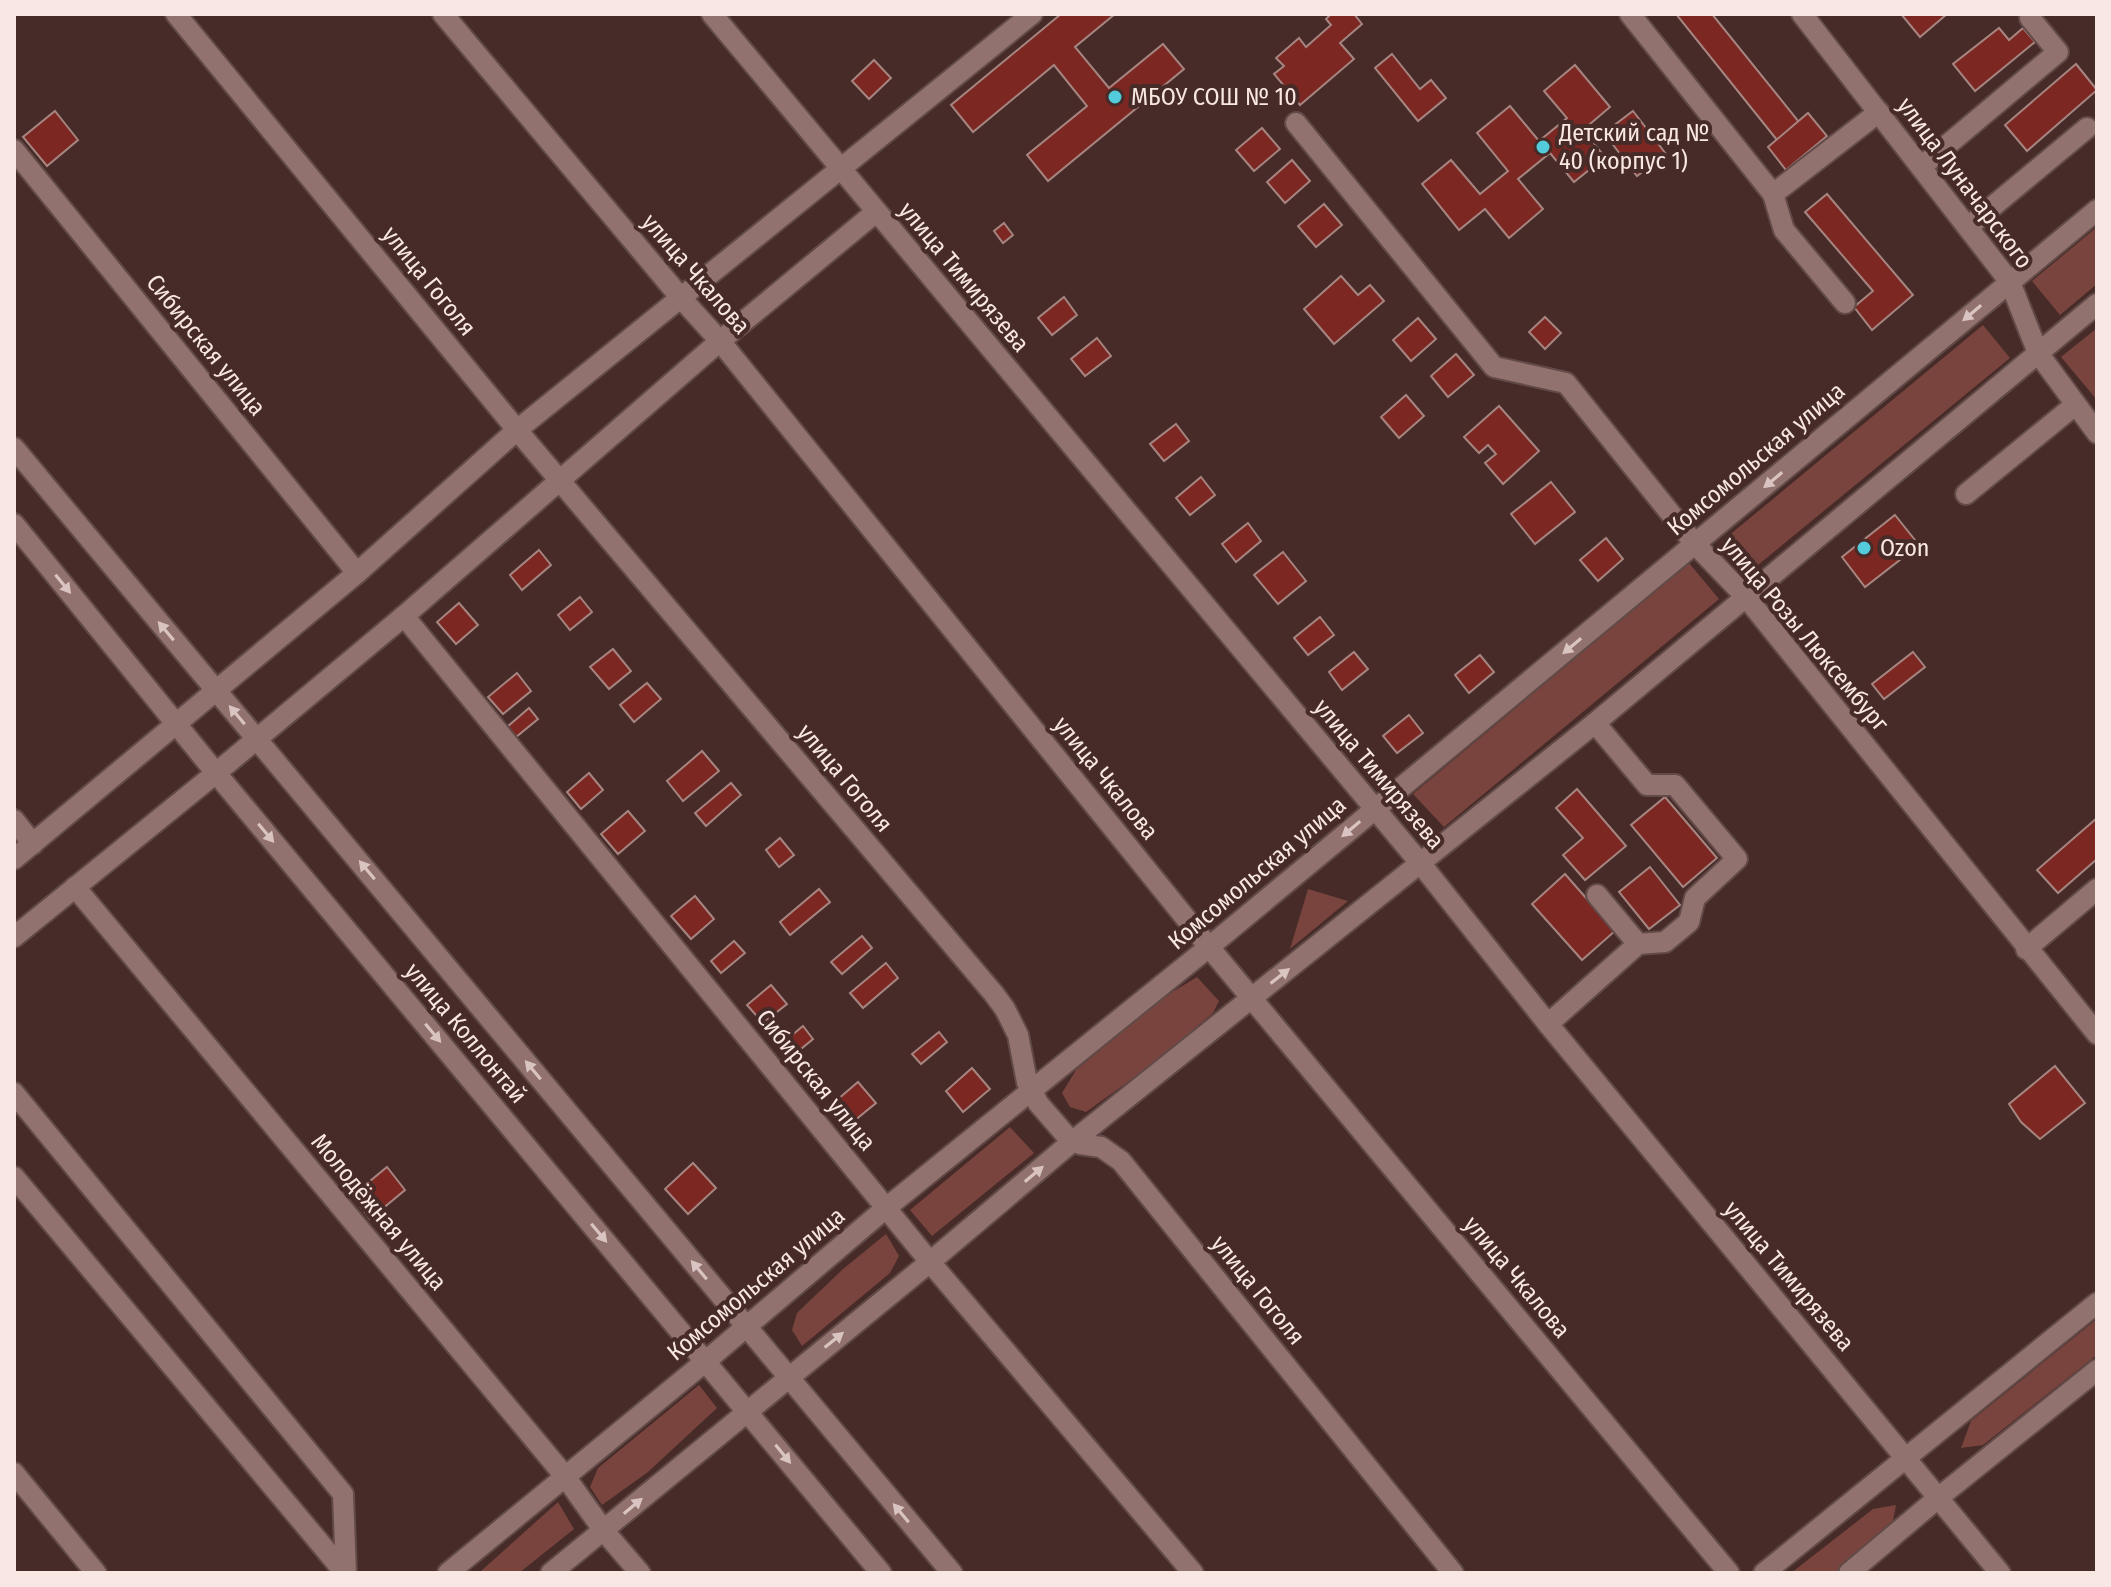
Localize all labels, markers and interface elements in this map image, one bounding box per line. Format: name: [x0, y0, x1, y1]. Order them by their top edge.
place label: МБОУ СОШ № 10: [1131, 83, 1297, 111]
marker: МБОУ СОШ № 10: [1106, 88, 1124, 106]
street label: улица Луначарского: [1892, 92, 2038, 274]
place label: Детский сад № 40 (корпус 1): [1558, 119, 1709, 175]
marker: Детский сад № 40 (корпус 1): [1534, 138, 1552, 156]
street label: улица Тимирязева: [893, 196, 1035, 358]
street label: улица Чкалова: [636, 208, 756, 340]
street label: улица Гоголя: [376, 221, 482, 341]
street label: Сибирская улица: [141, 269, 271, 421]
one-way arrow: [1963, 304, 1983, 321]
street label: Комсомольская улица: [1662, 377, 1850, 541]
one-way arrow: [1763, 471, 1783, 488]
street label: улица Розы Люксембург: [1715, 531, 1895, 738]
place label: Ozon: [1880, 534, 1929, 562]
marker: Ozon: [1855, 539, 1873, 557]
one-way arrow: [54, 574, 71, 594]
one-way arrow: [158, 620, 175, 641]
one-way arrow: [1563, 637, 1583, 654]
street label: улица Тимирязева: [1308, 693, 1450, 855]
one-way arrow: [229, 705, 246, 725]
street label: улица Чкалова: [1048, 711, 1164, 845]
street label: улица Гоголя: [792, 718, 898, 838]
street label: Комсомольская улица: [1163, 791, 1351, 955]
one-way arrow: [1341, 820, 1361, 837]
one-way arrow: [257, 823, 274, 843]
one-way arrow: [359, 861, 376, 881]
street label: улица Коллонтай: [399, 957, 533, 1109]
one-way arrow: [1270, 968, 1290, 985]
street label: Сибирская улица: [751, 1004, 881, 1156]
one-way arrow: [424, 1023, 441, 1043]
one-way arrow: [525, 1061, 542, 1081]
street label: Молодёжная улица: [305, 1128, 453, 1296]
one-way arrow: [1024, 1166, 1044, 1183]
street label: улица Тимирязева: [1718, 1195, 1860, 1357]
street label: Комсомольская улица: [662, 1202, 850, 1366]
street label: улица Чкалова: [1458, 1210, 1576, 1344]
one-way arrow: [590, 1222, 607, 1242]
street label: улица Гоголя: [1205, 1230, 1311, 1350]
one-way arrow: [691, 1261, 708, 1281]
one-way arrow: [824, 1332, 844, 1349]
one-way arrow: [775, 1444, 791, 1464]
one-way arrow: [623, 1498, 643, 1515]
one-way arrow: [893, 1503, 910, 1523]

